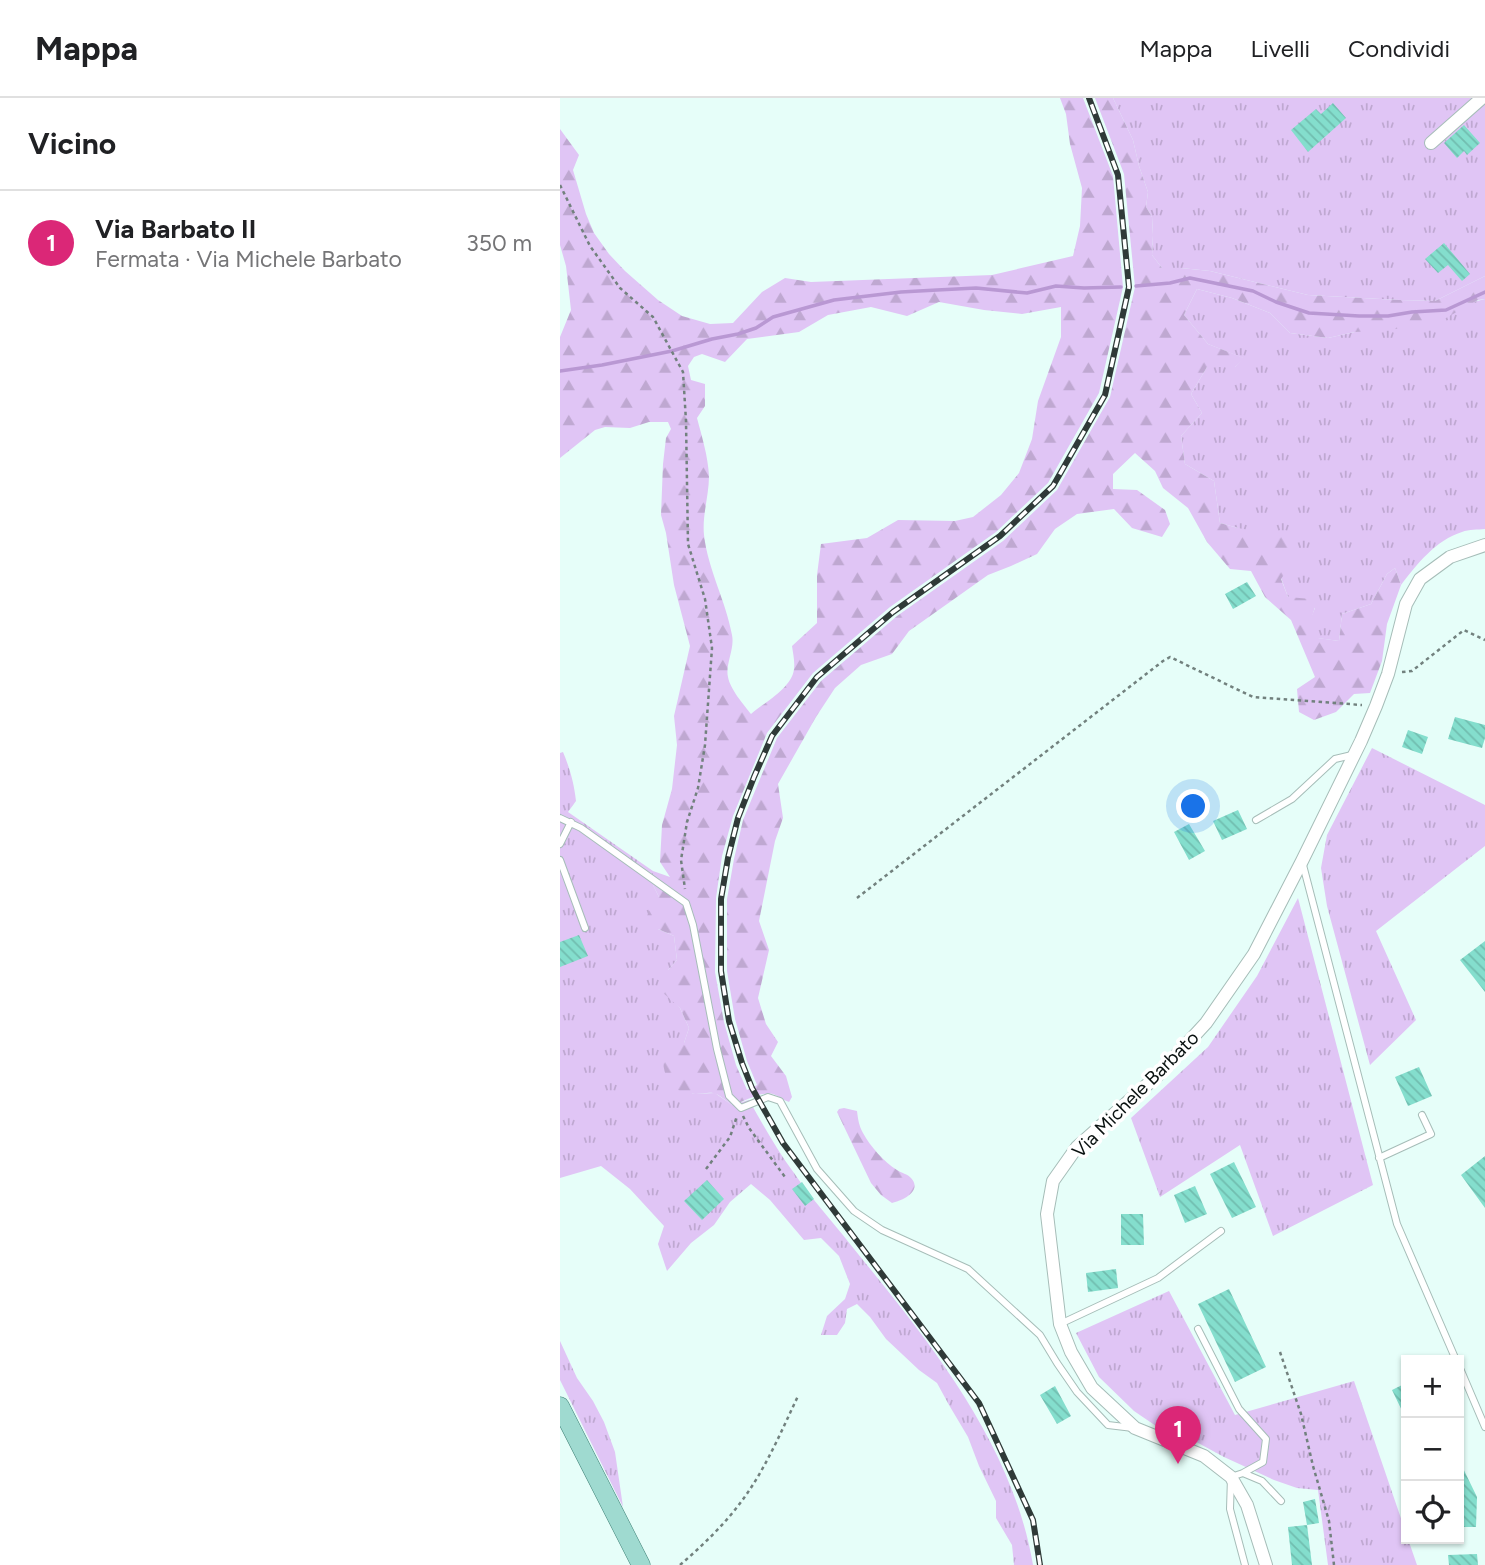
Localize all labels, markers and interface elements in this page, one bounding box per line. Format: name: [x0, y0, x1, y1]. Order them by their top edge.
text: Mappa: [35, 29, 138, 68]
text: Mappa: [1139, 34, 1213, 63]
text: Livelli: [1251, 34, 1310, 63]
text: Condividi: [1348, 34, 1450, 63]
text: Vicino: [28, 125, 116, 162]
text: Via Barbato II: [95, 213, 256, 245]
text: 1: [46, 229, 56, 257]
text: 350 m: [466, 229, 532, 257]
text: Fermata · Via Michele Barbato: [95, 245, 402, 273]
your location: [1176, 789, 1210, 823]
street label: Via Michele Barbato: [1067, 1026, 1203, 1162]
map controls: [1401, 1355, 1464, 1544]
button: +: [1401, 1355, 1464, 1418]
pin: 1: [1155, 1406, 1201, 1464]
button: −: [1401, 1418, 1464, 1481]
button: locate: [1401, 1481, 1464, 1544]

